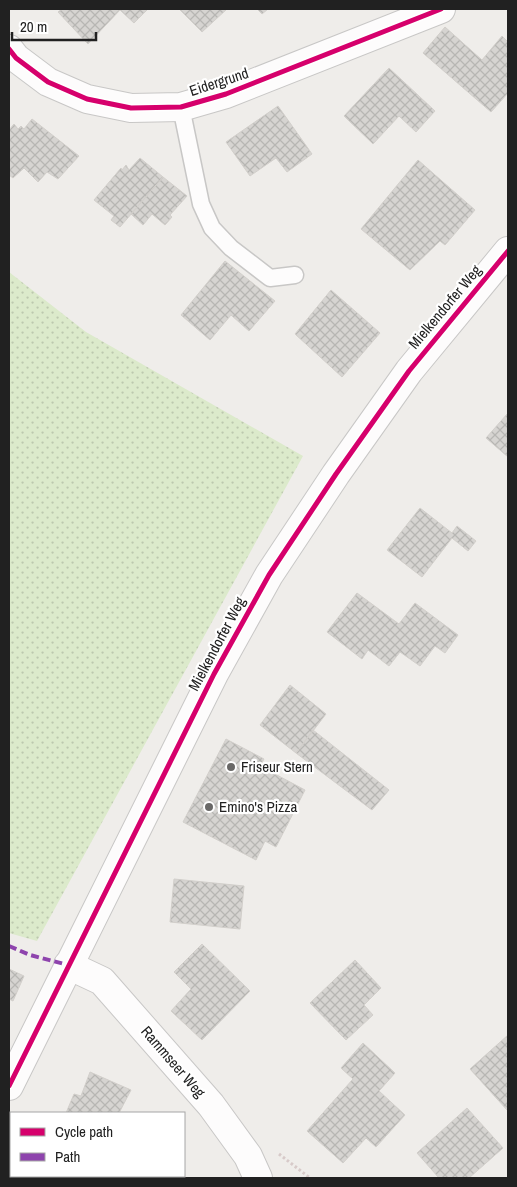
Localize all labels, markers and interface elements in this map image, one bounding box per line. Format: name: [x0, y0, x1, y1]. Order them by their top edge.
scale bar: [12, 10, 96, 42]
text: 20 m: [20, 16, 47, 37]
street label: Eidergrund: [187, 62, 251, 101]
street label: Mielkendorfer Weg: [403, 260, 486, 353]
street label: Mielkendorfer Weg: [183, 593, 250, 694]
place label: Friseur Stern: [241, 756, 313, 777]
marker: Friseur Stern: [225, 761, 237, 773]
place label: Emino's Pizza: [219, 796, 297, 817]
marker: Emino's Pizza: [203, 801, 215, 813]
street label: Rammseer Weg: [136, 1021, 210, 1102]
legend: [10, 1112, 185, 1177]
text: Cycle path: [55, 1121, 113, 1142]
text: Path: [55, 1146, 80, 1167]

